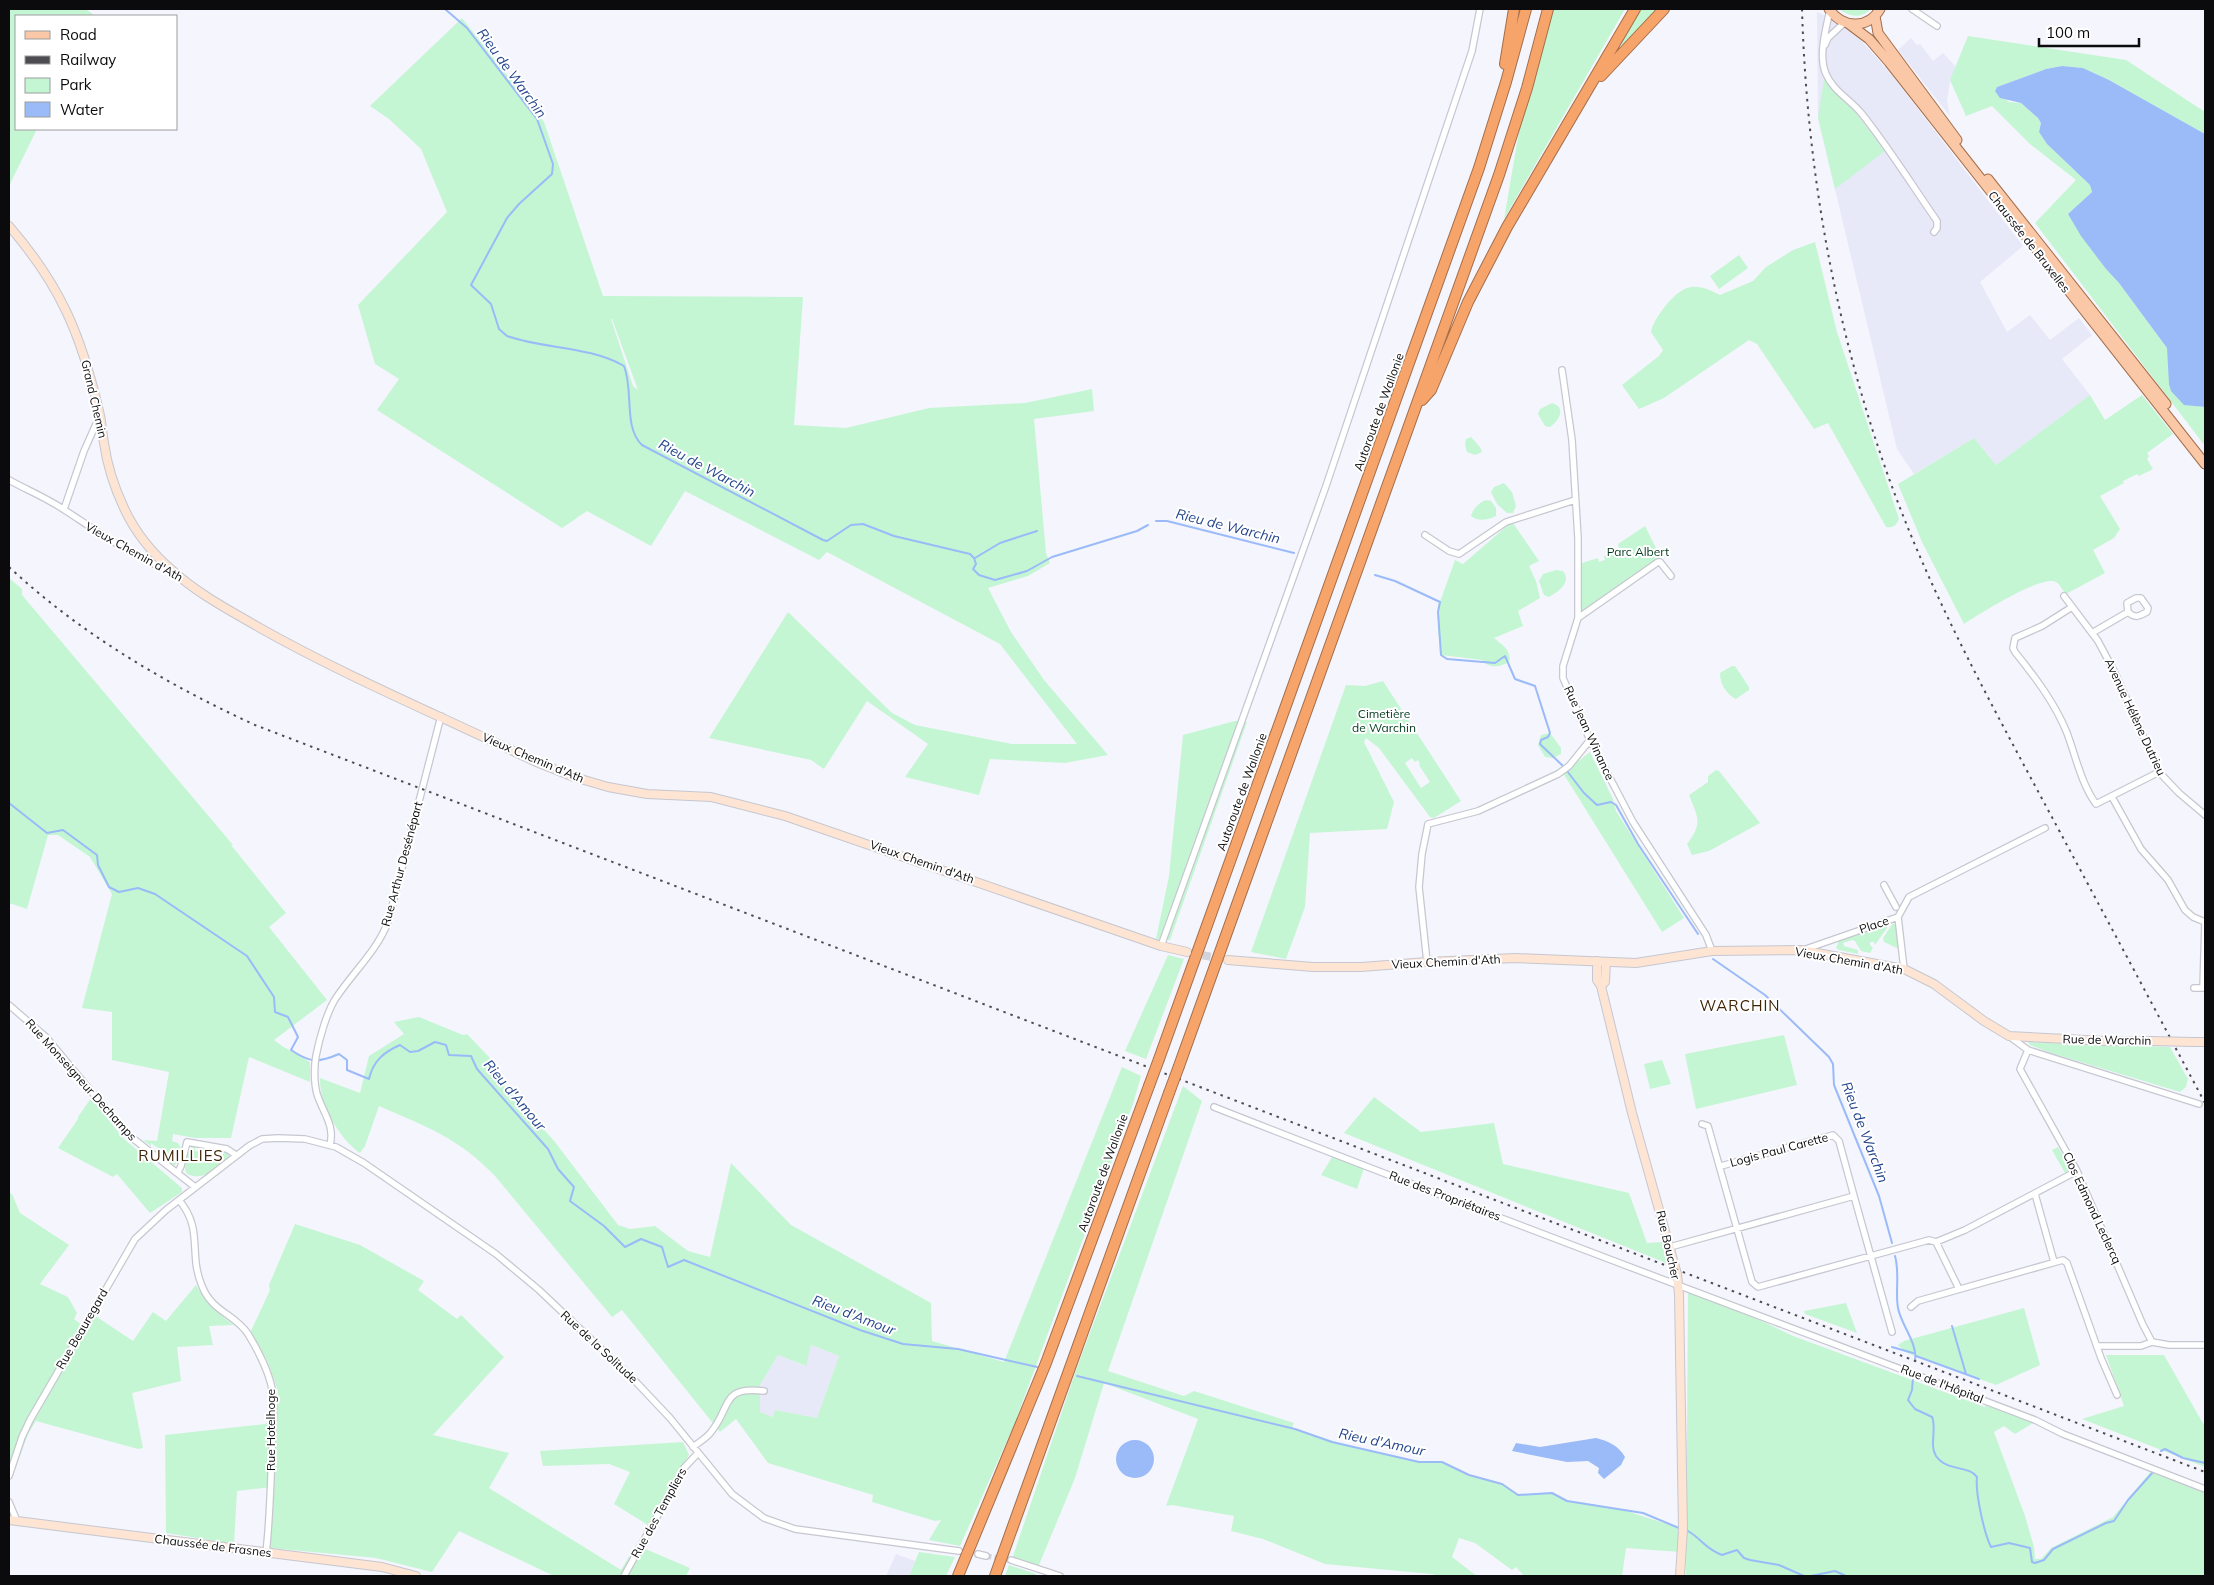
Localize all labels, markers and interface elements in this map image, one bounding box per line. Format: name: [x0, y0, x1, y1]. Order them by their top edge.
legend: [15, 15, 178, 130]
scale bar: [2039, 15, 2139, 47]
text: 100 m: [2046, 23, 2090, 42]
water label: Rieu de Warchin: [473, 24, 551, 122]
text: Road: [60, 25, 97, 44]
text: Railway: [60, 50, 116, 69]
text: Park: [60, 75, 92, 94]
text: Water: [60, 100, 104, 119]
street label: Chaussée de Bruxelles: [1985, 188, 2074, 296]
street label: Autoroute de Wallonie: [1350, 351, 1407, 473]
street label: Grand Chemin: [78, 358, 111, 439]
water label: Rieu de Warchin: [656, 435, 758, 501]
water label: Rieu de Warchin: [1174, 504, 1282, 548]
street label: Vieux Chemin d'Ath: [83, 519, 186, 585]
park label: Parc Albert: [1607, 544, 1669, 559]
street label: Avenue Hélène Dutrieu: [2102, 656, 2169, 778]
street label: Rue Jean Winance: [1561, 683, 1618, 782]
park label: Cimetière de Warchin: [1352, 706, 1416, 735]
street label: Vieux Chemin d'Ath: [480, 729, 586, 786]
street label: Autoroute de Wallonie: [1213, 731, 1270, 853]
street label: Rue Arthur Desénépart: [378, 800, 425, 928]
street label: Vieux Chemin d'Ath: [868, 837, 976, 886]
street label: Place: [1857, 913, 1891, 937]
street label: Vieux Chemin d'Ath: [1794, 944, 1904, 977]
street label: Vieux Chemin d'Ath: [1391, 951, 1501, 972]
district label: WARCHIN: [1699, 996, 1781, 1015]
street label: Rue Monseigneur Dechamps: [23, 1016, 140, 1144]
street label: Rue de Warchin: [2063, 1031, 2152, 1048]
water label: Rieu d'Amour: [480, 1056, 551, 1135]
water label: Rieu de Warchin: [1837, 1079, 1893, 1185]
street label: Autoroute de Wallonie: [1074, 1112, 1131, 1234]
street label: Logis Paul Carette: [1728, 1129, 1830, 1170]
district label: RUMILLIES: [138, 1146, 224, 1165]
street label: Clos Edmond Leclercq: [2060, 1150, 2125, 1266]
street label: Rue des Propriétaires: [1387, 1167, 1503, 1224]
street label: Rue Boucher: [1653, 1209, 1684, 1282]
street label: Rue Beauregard: [52, 1286, 111, 1372]
water label: Rieu d'Amour: [810, 1291, 899, 1339]
street label: Rue de la Solitude: [558, 1307, 641, 1386]
street label: Rue de l'Hôpital: [1899, 1361, 1986, 1406]
street label: Rue Hotelhoge: [263, 1389, 278, 1471]
water label: Rieu d'Amour: [1337, 1424, 1428, 1460]
street label: Rue des Templiers: [628, 1465, 690, 1560]
street label: Chaussée de Frasnes: [154, 1531, 273, 1560]

